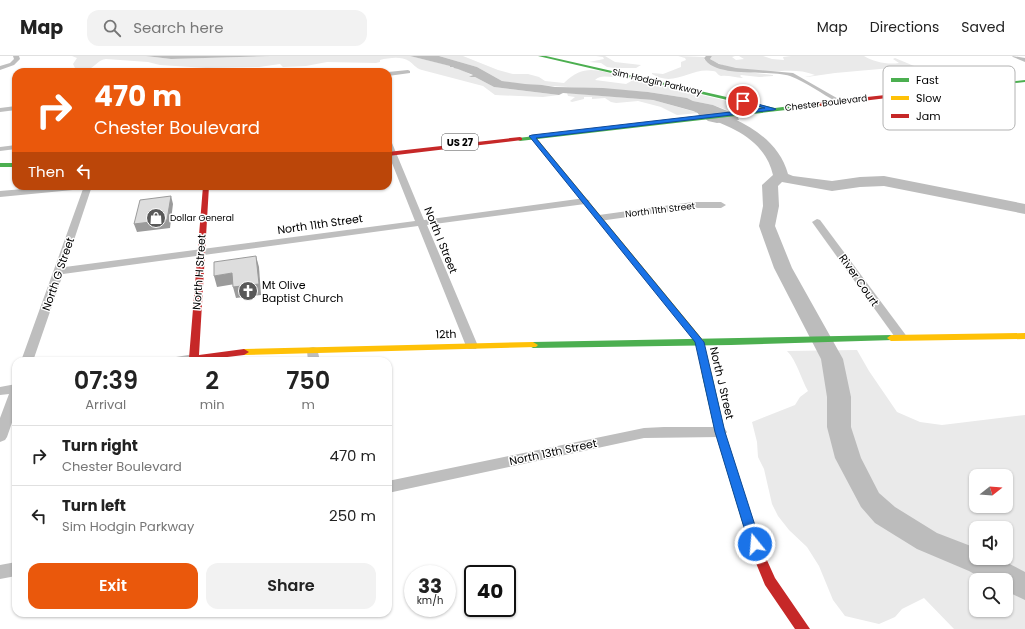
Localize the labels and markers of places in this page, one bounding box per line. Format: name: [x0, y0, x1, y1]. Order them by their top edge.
pin: [726, 84, 760, 118]
shop icon: Dollar General: [145, 207, 167, 229]
place label: Dollar General: [170, 212, 234, 224]
place label: Mt Olive Baptist Church: [262, 277, 343, 306]
church icon: Mt Olive Baptist Church: [237, 280, 259, 302]

